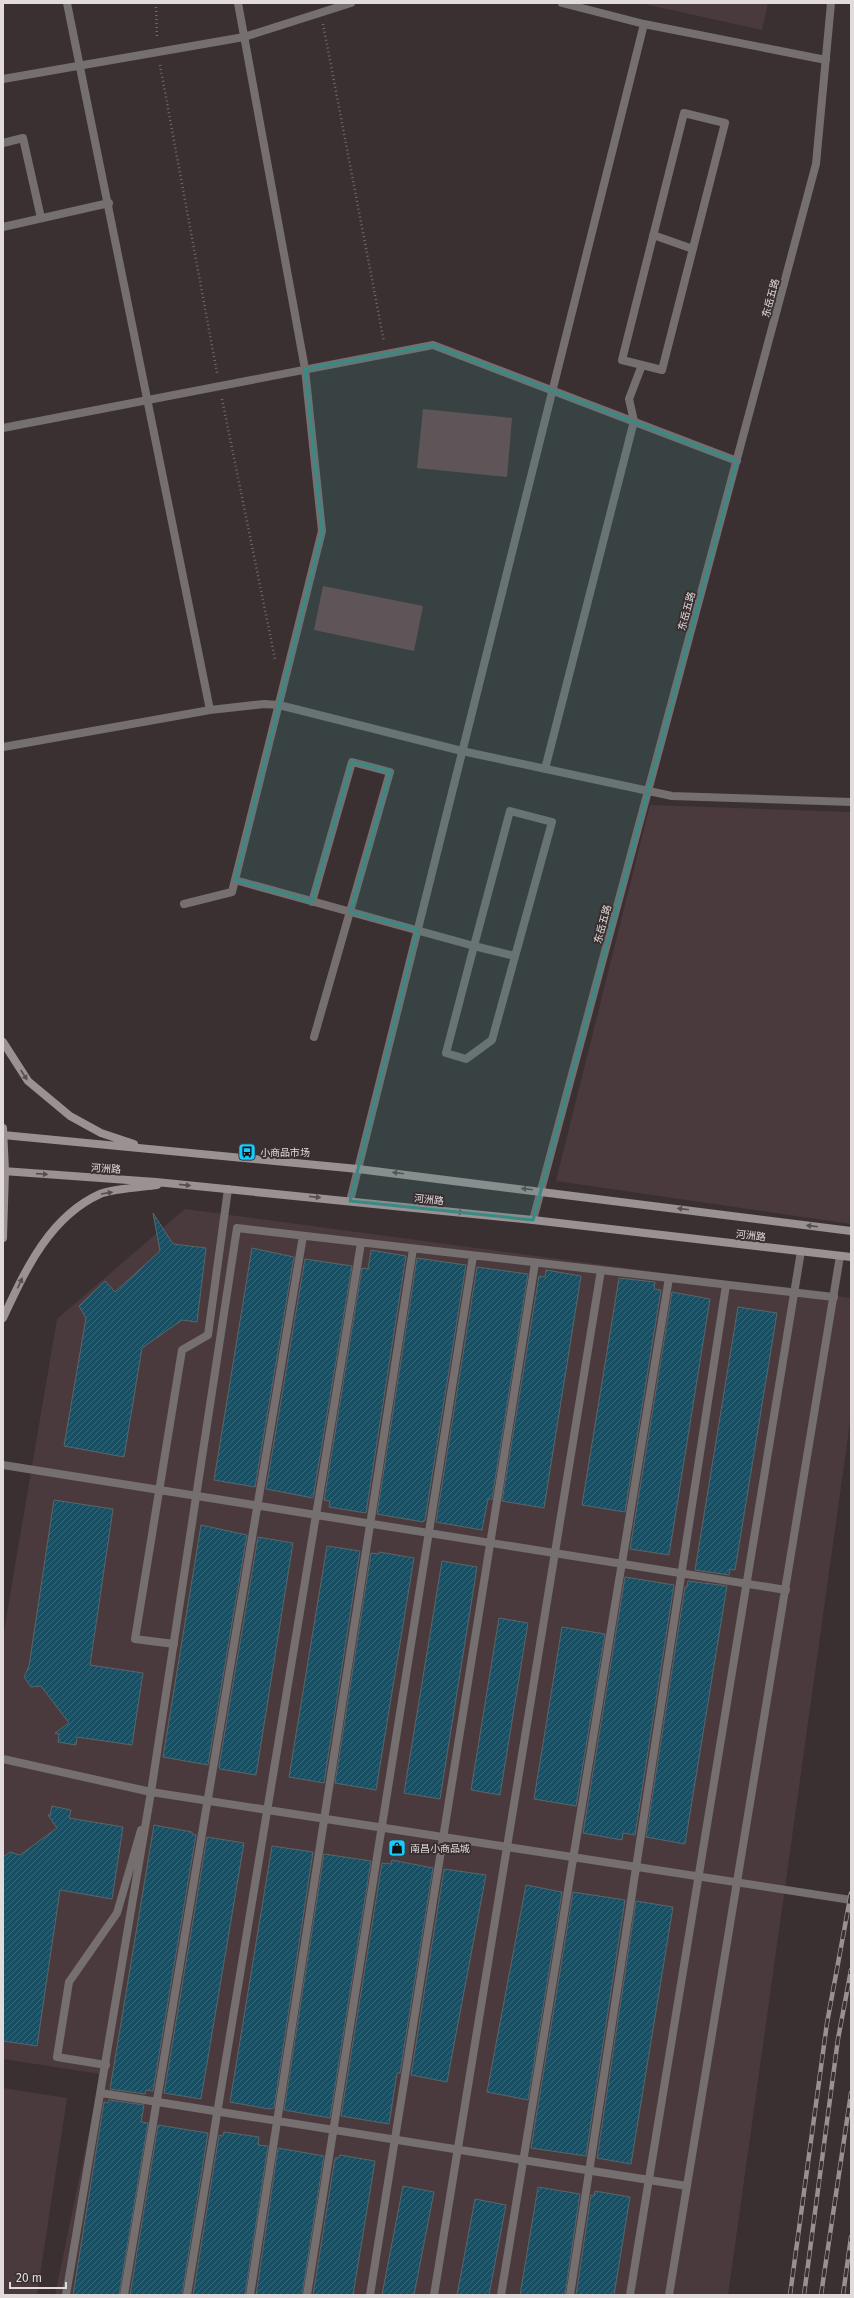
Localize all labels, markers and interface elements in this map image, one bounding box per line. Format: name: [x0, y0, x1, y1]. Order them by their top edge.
street label: 东岳五路: [760, 277, 782, 319]
street label: 东岳五路: [676, 590, 698, 632]
street label: 东岳五路: [592, 903, 614, 945]
one-way arrow: [20, 1070, 28, 1080]
bus stop icon: 小商品市场: [237, 1142, 257, 1162]
place label: 小商品市场: [260, 1147, 310, 1159]
street label: 河洲路: [91, 1162, 121, 1176]
one-way arrow: [36, 1170, 48, 1177]
one-way arrow: [392, 1170, 404, 1177]
one-way arrow: [179, 1181, 192, 1188]
one-way arrow: [521, 1185, 533, 1192]
one-way arrow: [101, 1190, 114, 1196]
street label: 河洲路: [413, 1192, 444, 1208]
one-way arrow: [309, 1194, 321, 1201]
one-way arrow: [677, 1206, 689, 1212]
one-way arrow: [452, 1209, 464, 1215]
one-way arrow: [806, 1223, 818, 1229]
street label: 河洲路: [735, 1228, 766, 1244]
one-way arrow: [17, 1278, 23, 1289]
shop icon: 南昌小商品城: [387, 1838, 407, 1858]
place label: 南昌小商品城: [410, 1843, 470, 1855]
scale bar: [10, 2264, 66, 2290]
text: 20 m: [16, 2271, 42, 2285]

